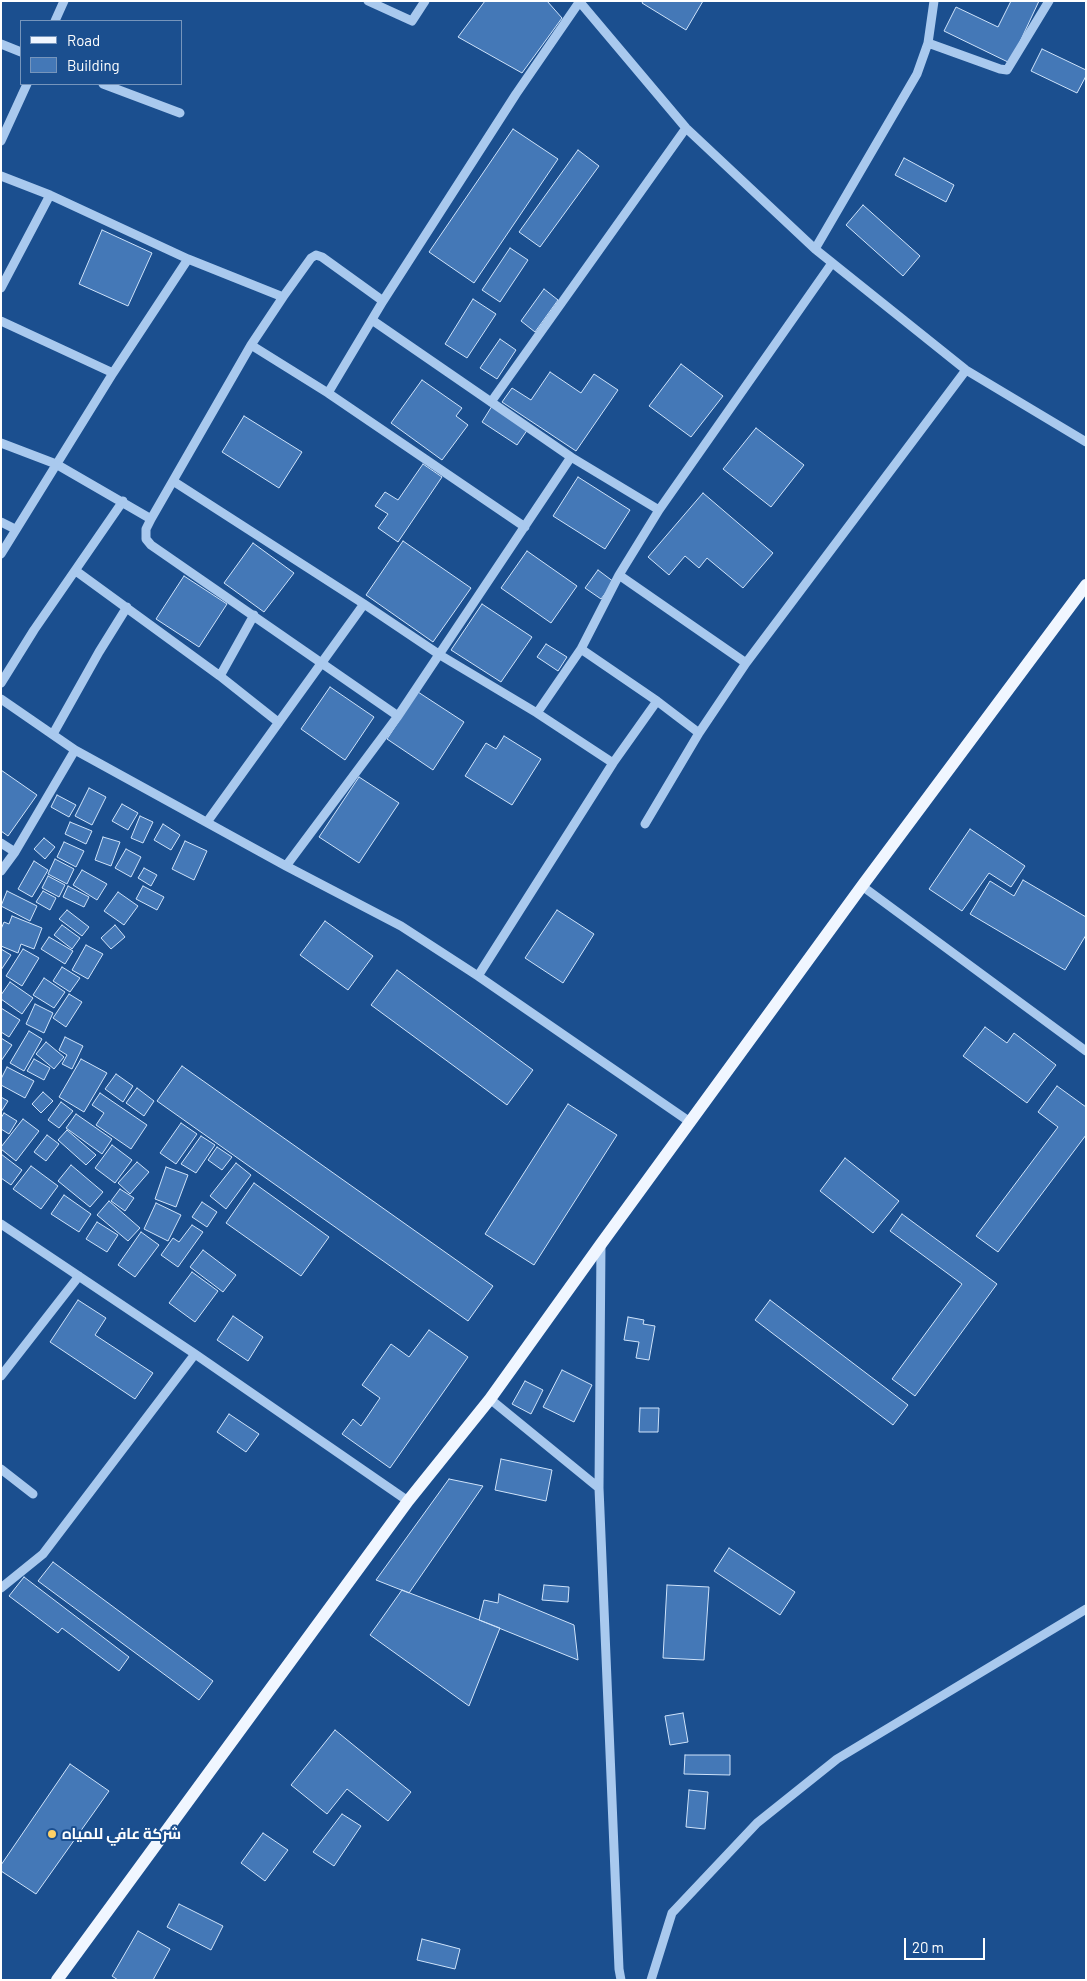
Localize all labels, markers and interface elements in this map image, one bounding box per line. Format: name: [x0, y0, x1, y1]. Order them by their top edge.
legend: [20, 20, 182, 85]
text: Road: [67, 31, 100, 49]
text: Building: [67, 56, 120, 74]
place label: شركة عافي للمياه: [62, 1825, 181, 1843]
marker: شركة عافي للمياه: [46, 1828, 58, 1840]
scale bar: [907, 1928, 988, 1960]
text: 20 m: [912, 1938, 944, 1956]

